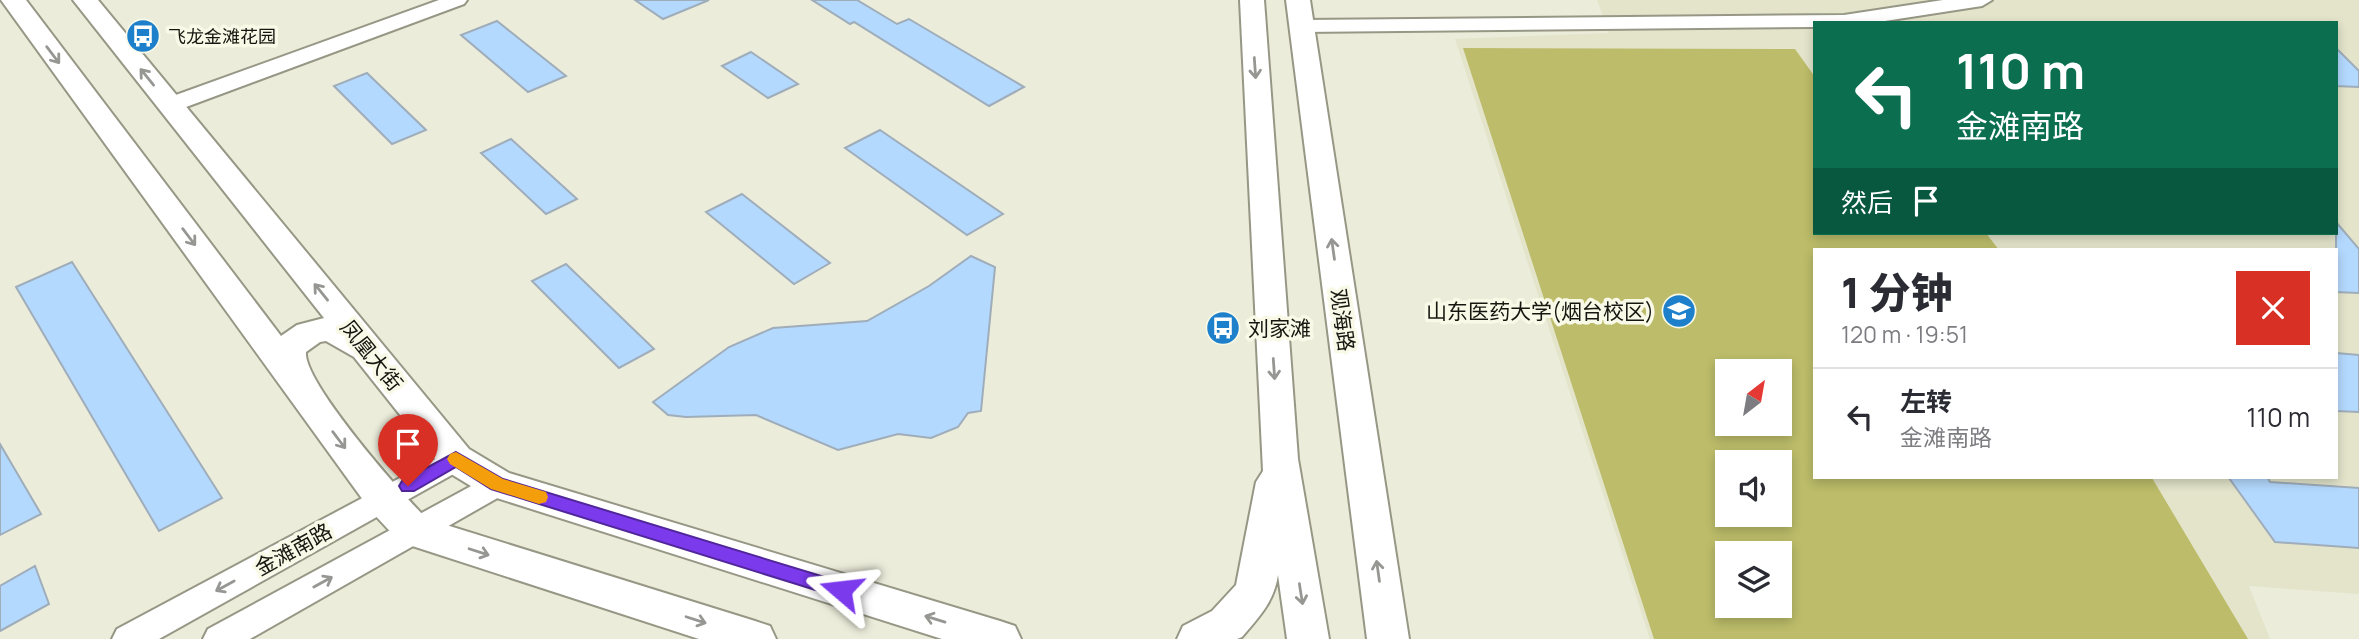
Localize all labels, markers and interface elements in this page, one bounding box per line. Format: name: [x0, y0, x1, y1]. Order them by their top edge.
bus stop icon: 飞龙金滩花园: [124, 17, 162, 55]
place label: 飞龙金滩花园: [168, 24, 276, 48]
text: 110 m: [1956, 37, 2085, 104]
one-way arrow: [46, 45, 61, 64]
icon: left: [1841, 49, 1932, 140]
one-way arrow: [1249, 56, 1262, 79]
one-way arrow: [140, 68, 155, 86]
text: 金滩南路: [1956, 104, 2084, 148]
icon: arrive: [1907, 182, 1945, 220]
text: 然后: [1841, 184, 1893, 220]
one-way arrow: [181, 228, 196, 247]
one-way arrow: [1327, 238, 1340, 261]
text: 1 分钟: [1841, 263, 1952, 321]
button: close: [2236, 271, 2310, 345]
one-way arrow: [313, 283, 329, 301]
street label: 观海路: [1325, 287, 1361, 353]
school or university icon: 山东医药大学(烟台校区): [1660, 292, 1698, 330]
place label: 山东医药大学(烟台校区): [1426, 297, 1654, 325]
bus stop icon: 刘家滩: [1204, 309, 1242, 347]
street label: 凤凰大街: [335, 314, 409, 396]
place label: 刘家滩: [1248, 314, 1311, 342]
text: 120 m · 19:51: [1841, 318, 1968, 350]
one-way arrow: [1268, 357, 1281, 379]
north arrow: [1715, 359, 1792, 436]
map controls: [1715, 359, 1792, 618]
text: 左转: [1900, 383, 1952, 419]
icon: left: [1841, 398, 1879, 436]
text: 110 m: [2247, 399, 2310, 435]
pin: [378, 414, 438, 486]
text: 金滩南路: [1900, 421, 1992, 453]
icon: arrive: [389, 425, 427, 463]
one-way arrow: [332, 430, 346, 449]
button: sound: [1715, 450, 1792, 527]
street label: 金滩南路: [249, 516, 337, 582]
button: layers: [1715, 541, 1792, 618]
one-way arrow: [468, 546, 490, 559]
position arrow: [804, 553, 878, 627]
one-way arrow: [1372, 561, 1385, 583]
one-way arrow: [312, 575, 332, 589]
one-way arrow: [215, 580, 236, 594]
one-way arrow: [1295, 582, 1308, 605]
one-way arrow: [924, 612, 946, 624]
one-way arrow: [685, 615, 707, 628]

